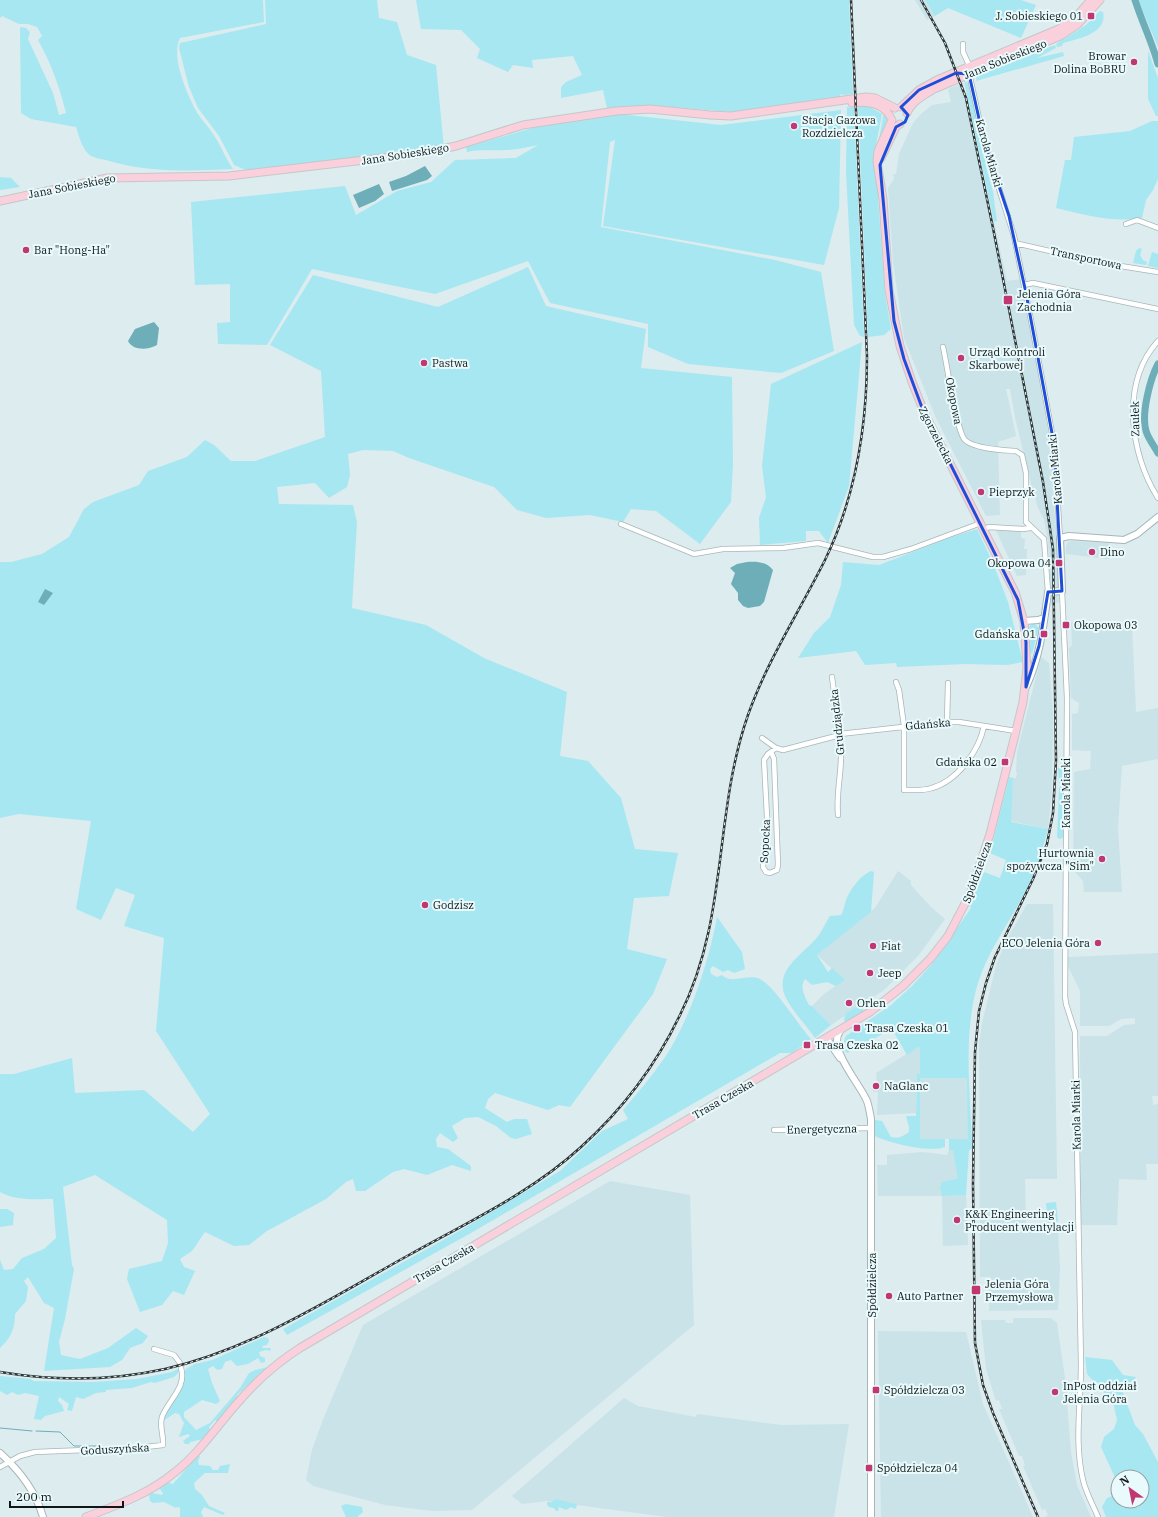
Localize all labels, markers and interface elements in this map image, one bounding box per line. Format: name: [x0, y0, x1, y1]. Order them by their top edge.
place label: J. Sobieskiego 01: [995, 9, 1083, 23]
marker: J. Sobieskiego 01: [1086, 11, 1096, 21]
street label: Jana Sobieskiego: [961, 36, 1049, 82]
place label: Browar Dolina BoBRU: [1053, 49, 1126, 76]
marker: Browar Dolina BoBRU: [1129, 57, 1139, 67]
place label: Stacja Gazowa Rozdzielcza: [802, 113, 876, 140]
street label: Karola Miarki: [973, 117, 1006, 189]
marker: Stacja Gazowa Rozdzielcza: [789, 121, 799, 131]
street label: Jana Sobieskiego: [360, 140, 450, 168]
street label: Jana Sobieskiego: [27, 171, 117, 201]
place label: Bar "Hong-Ha": [34, 243, 110, 257]
street label: Transportowa: [1049, 244, 1123, 272]
marker: Bar "Hong-Ha": [21, 245, 31, 255]
place label: Jelenia Góra Zachodnia: [1017, 287, 1081, 314]
marker: Jelenia Góra Zachodnia: [1002, 294, 1014, 306]
place label: Urząd Kontroli Skarbowej: [969, 345, 1046, 372]
marker: Urząd Kontroli Skarbowej: [956, 353, 966, 363]
place label: Pastwa: [432, 356, 468, 370]
marker: Pastwa: [419, 358, 429, 368]
street label: Okopowa: [943, 376, 965, 426]
street label: Zaułek: [1128, 401, 1142, 437]
street label: Zgorzelecka: [916, 404, 956, 466]
street label: Karola Miarki: [1045, 433, 1065, 505]
place label: Pieprzyk: [989, 485, 1035, 499]
marker: Pieprzyk: [976, 487, 986, 497]
place label: Dino: [1100, 545, 1124, 559]
marker: Dino: [1087, 547, 1097, 557]
place label: Okopowa 04: [987, 556, 1051, 570]
marker: Okopowa 04: [1054, 558, 1064, 568]
place label: Okopowa 03: [1074, 618, 1138, 632]
marker: Okopowa 03: [1061, 620, 1071, 630]
place label: Gdańska 01: [975, 627, 1036, 641]
marker: Gdańska 01: [1039, 629, 1049, 639]
street label: Grudziądzka: [827, 688, 847, 756]
street label: Gdańska: [905, 715, 951, 733]
place label: Gdańska 02: [936, 755, 997, 769]
marker: Gdańska 02: [1000, 757, 1010, 767]
street label: Karola Miarki: [1059, 757, 1073, 828]
street label: Sopocka: [757, 819, 773, 863]
street label: Spółdzielcza: [959, 839, 995, 905]
place label: Hurtownia spożywcza "Sim": [1007, 846, 1094, 873]
marker: Hurtownia spożywcza "Sim": [1097, 854, 1107, 864]
place label: Godzisz: [433, 898, 474, 912]
marker: Godzisz: [420, 900, 430, 910]
place label: ECO Jelenia Góra: [1001, 936, 1090, 950]
marker: ECO Jelenia Góra: [1093, 938, 1103, 948]
place label: Fiat: [881, 939, 901, 953]
marker: Fiat: [868, 941, 878, 951]
place label: Jeep: [878, 966, 902, 980]
marker: Jeep: [865, 968, 875, 978]
place label: Orlen: [857, 996, 886, 1010]
marker: Orlen: [844, 998, 854, 1008]
place label: Trasa Czeska 01: [865, 1021, 949, 1035]
marker: Trasa Czeska 01: [852, 1023, 862, 1033]
place label: Trasa Czeska 02: [815, 1038, 899, 1052]
marker: Trasa Czeska 02: [802, 1040, 812, 1050]
street label: Trasa Czeska: [690, 1076, 756, 1122]
place label: NaGlanc: [884, 1079, 929, 1093]
street label: Karola Miarki: [1068, 1079, 1084, 1150]
marker: NaGlanc: [871, 1081, 881, 1091]
street label: Energetyczna: [787, 1121, 857, 1137]
place label: K&K Engineering Producent wentylacji: [965, 1207, 1075, 1234]
marker: K&K Engineering Producent wentylacji: [952, 1215, 962, 1225]
street label: Trasa Czeska: [411, 1240, 477, 1286]
street label: Spółdzielcza: [865, 1252, 879, 1318]
place label: Jelenia Góra Przemysłowa: [985, 1277, 1054, 1304]
marker: Jelenia Góra Przemysłowa: [970, 1284, 982, 1296]
place label: Auto Partner: [897, 1289, 963, 1303]
marker: Auto Partner: [884, 1291, 894, 1301]
place label: InPost oddział Jelenia Góra: [1063, 1379, 1137, 1406]
place label: Spółdzielcza 03: [884, 1383, 965, 1397]
marker: Spółdzielcza 03: [871, 1385, 881, 1395]
marker: InPost oddział Jelenia Góra: [1050, 1387, 1060, 1397]
street label: Goduszyńska: [80, 1440, 150, 1458]
place label: Spółdzielcza 04: [877, 1461, 958, 1475]
marker: Spółdzielcza 04: [864, 1463, 874, 1473]
north arrow: [1110, 1469, 1150, 1509]
text: N: [1117, 1472, 1132, 1489]
scale bar: [10, 1483, 123, 1509]
text: 200 m: [16, 1489, 52, 1504]

